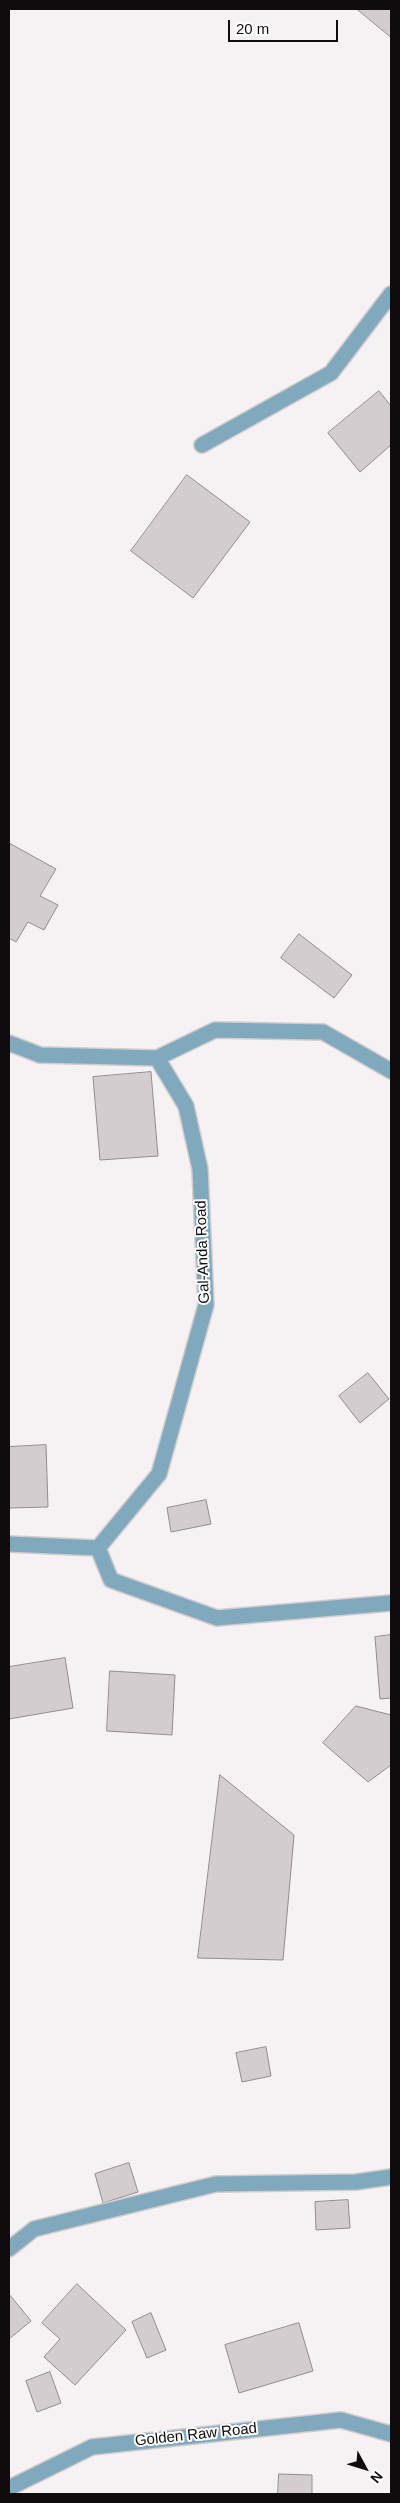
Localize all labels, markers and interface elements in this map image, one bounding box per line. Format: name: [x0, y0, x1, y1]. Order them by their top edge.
scale bar: [230, 10, 340, 42]
text: 20 m: [236, 20, 269, 37]
street label: Gal-Anda Road: [192, 1200, 214, 1304]
street label: Golden Raw Road: [134, 2420, 258, 2450]
north arrow: [340, 2443, 390, 2493]
text: N: [367, 2468, 386, 2486]

